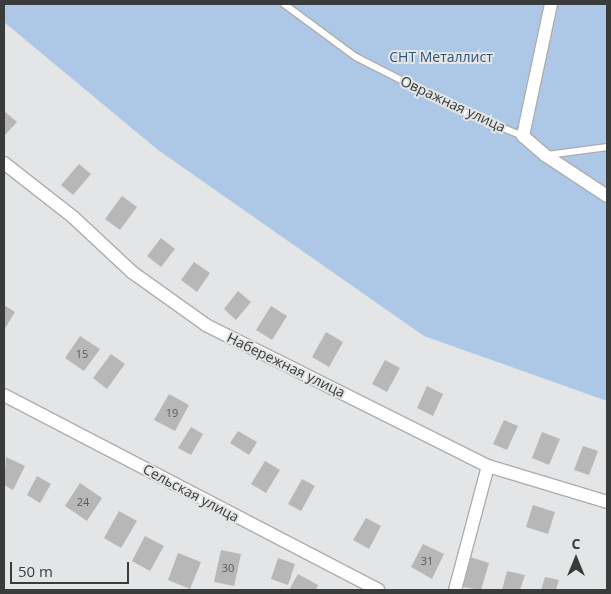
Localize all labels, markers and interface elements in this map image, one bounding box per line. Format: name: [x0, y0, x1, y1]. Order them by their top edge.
park label: СНТ Металлист: [389, 49, 493, 65]
street label: Овражная улица: [398, 72, 508, 136]
street label: Набережная улица: [224, 329, 348, 401]
house number: 15: [76, 347, 88, 361]
house number: 19: [166, 406, 178, 420]
street label: Сельская улица: [140, 461, 242, 525]
house number: 24: [77, 495, 89, 509]
north arrow: [551, 534, 601, 584]
text: С: [572, 534, 580, 553]
scale bar: [12, 552, 131, 584]
house number: 31: [421, 554, 433, 568]
text: 50 m: [18, 561, 53, 581]
house number: 30: [222, 561, 234, 575]

